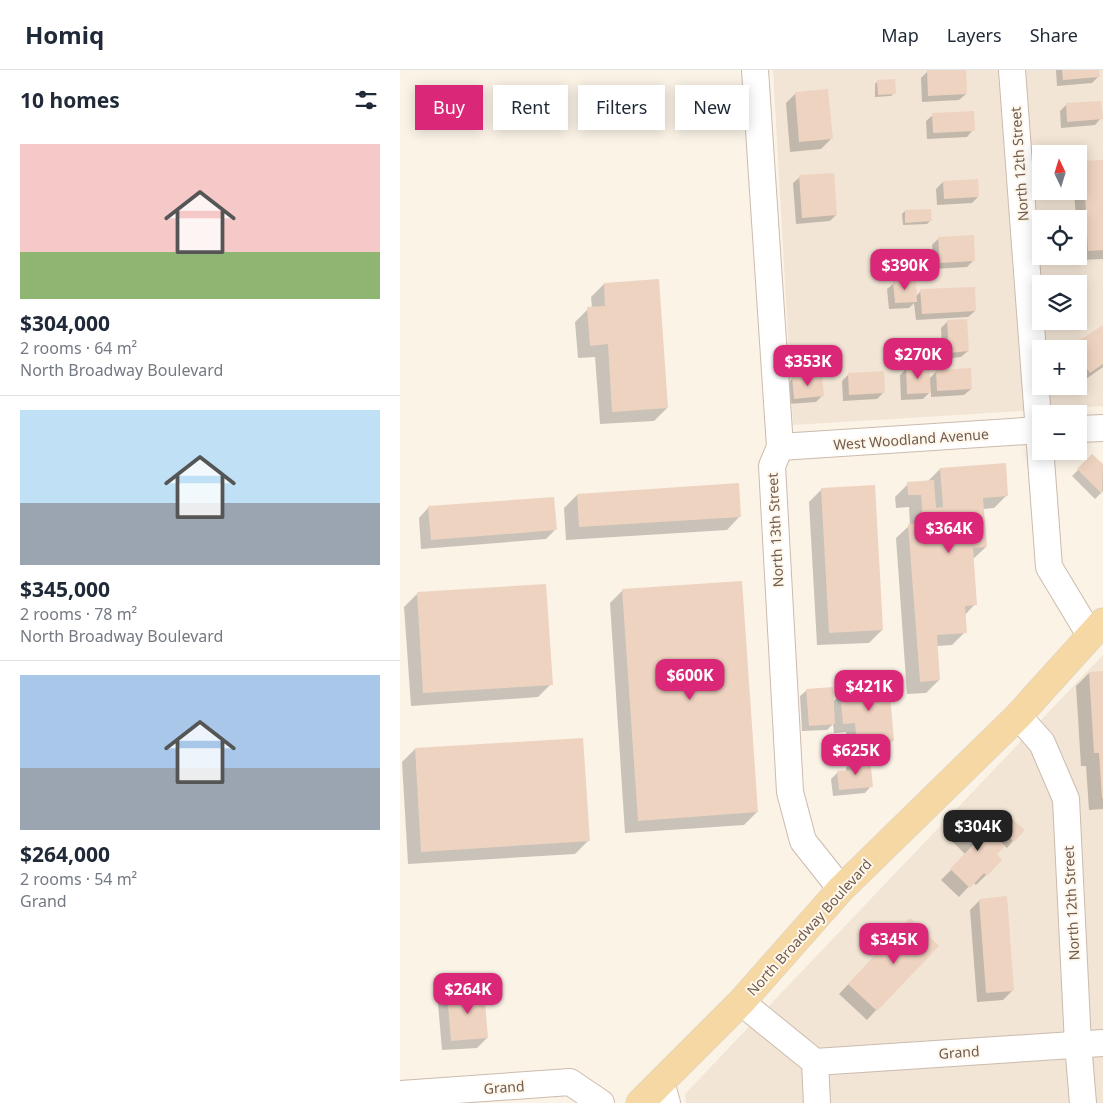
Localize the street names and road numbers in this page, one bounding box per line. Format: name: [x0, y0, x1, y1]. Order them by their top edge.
street label: North 12th Street: [1006, 106, 1032, 222]
street label: West Woodland Avenue: [833, 424, 989, 454]
street label: North 13th Street: [763, 472, 787, 588]
street label: North 12th Street: [1059, 845, 1083, 961]
street label: North Broadway Boulevard: [742, 855, 876, 999]
street label: Grand: [938, 1041, 980, 1063]
street label: Grand: [483, 1076, 525, 1098]

